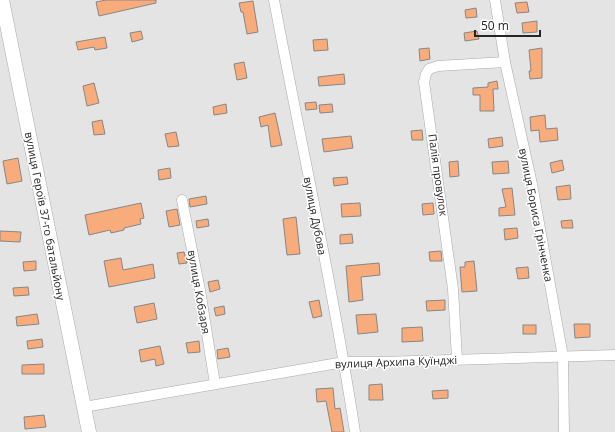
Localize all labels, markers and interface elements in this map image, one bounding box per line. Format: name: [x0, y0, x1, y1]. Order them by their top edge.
scale bar: [475, 12, 540, 38]
text: 50 m: [481, 17, 509, 34]
street label: вулиця Героїв 37-го батальйону: [22, 130, 69, 302]
street label: Палія провулок: [425, 133, 452, 217]
street label: вулиця Бориса Грінченка: [516, 147, 557, 283]
street label: вулиця Дубова: [301, 175, 330, 256]
street label: вулиця Кобзаря: [185, 249, 214, 335]
street label: вулиця Архипа Куїнджі: [335, 352, 457, 371]

